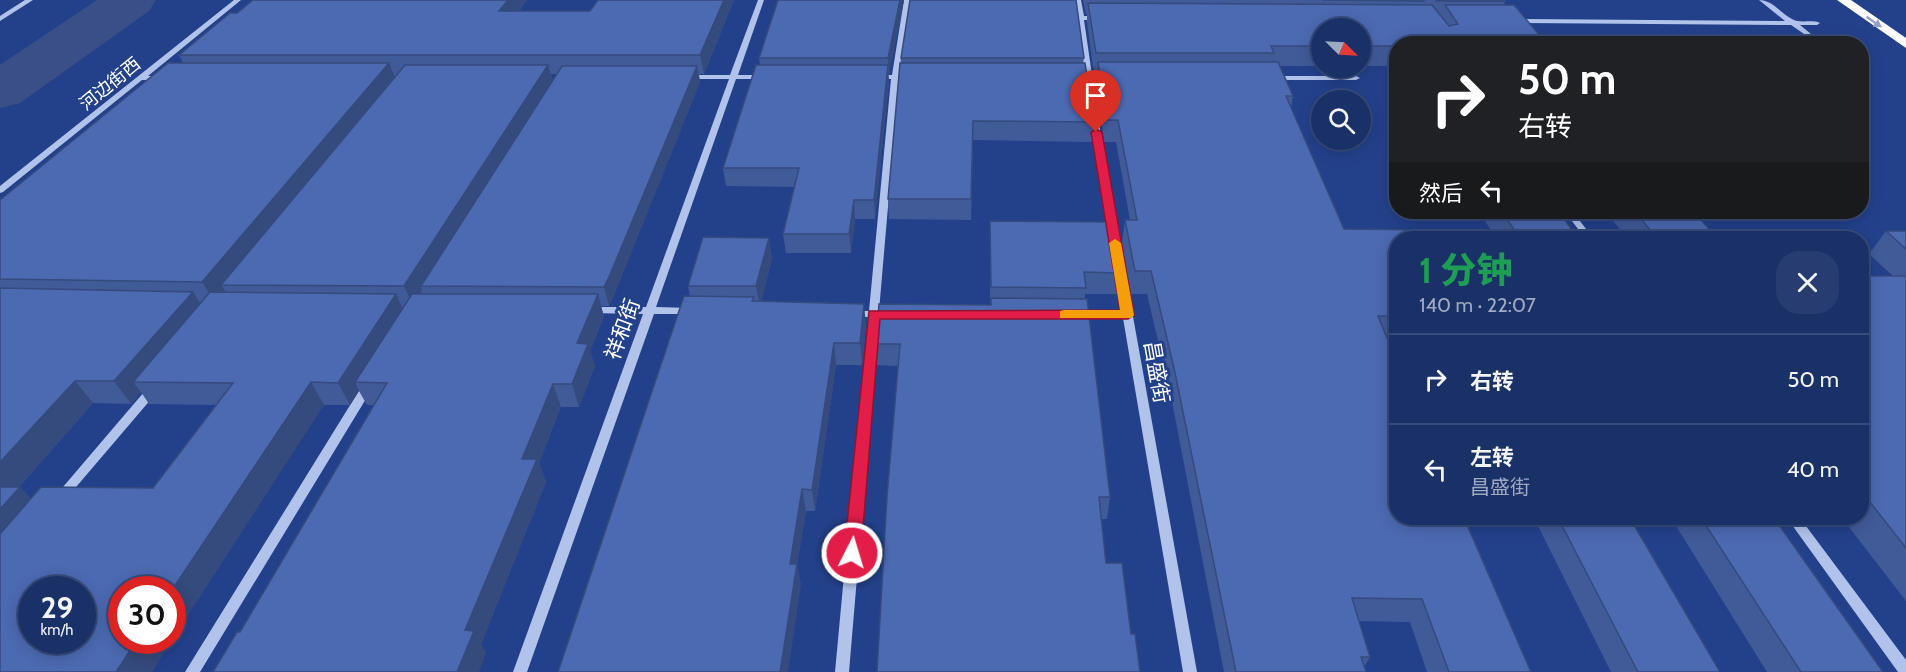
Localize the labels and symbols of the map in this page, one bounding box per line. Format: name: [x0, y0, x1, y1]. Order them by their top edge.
one-way arrow: [1866, 16, 1882, 28]
north arrow: [1311, 18, 1371, 78]
street label: 河边街西: [75, 53, 145, 115]
pin: [1070, 70, 1121, 132]
street label: 祥和街: [599, 295, 645, 363]
street label: 昌盛街: [1139, 339, 1175, 405]
position arrow: [820, 521, 884, 585]
speed limit sign: 30: [108, 576, 186, 654]

